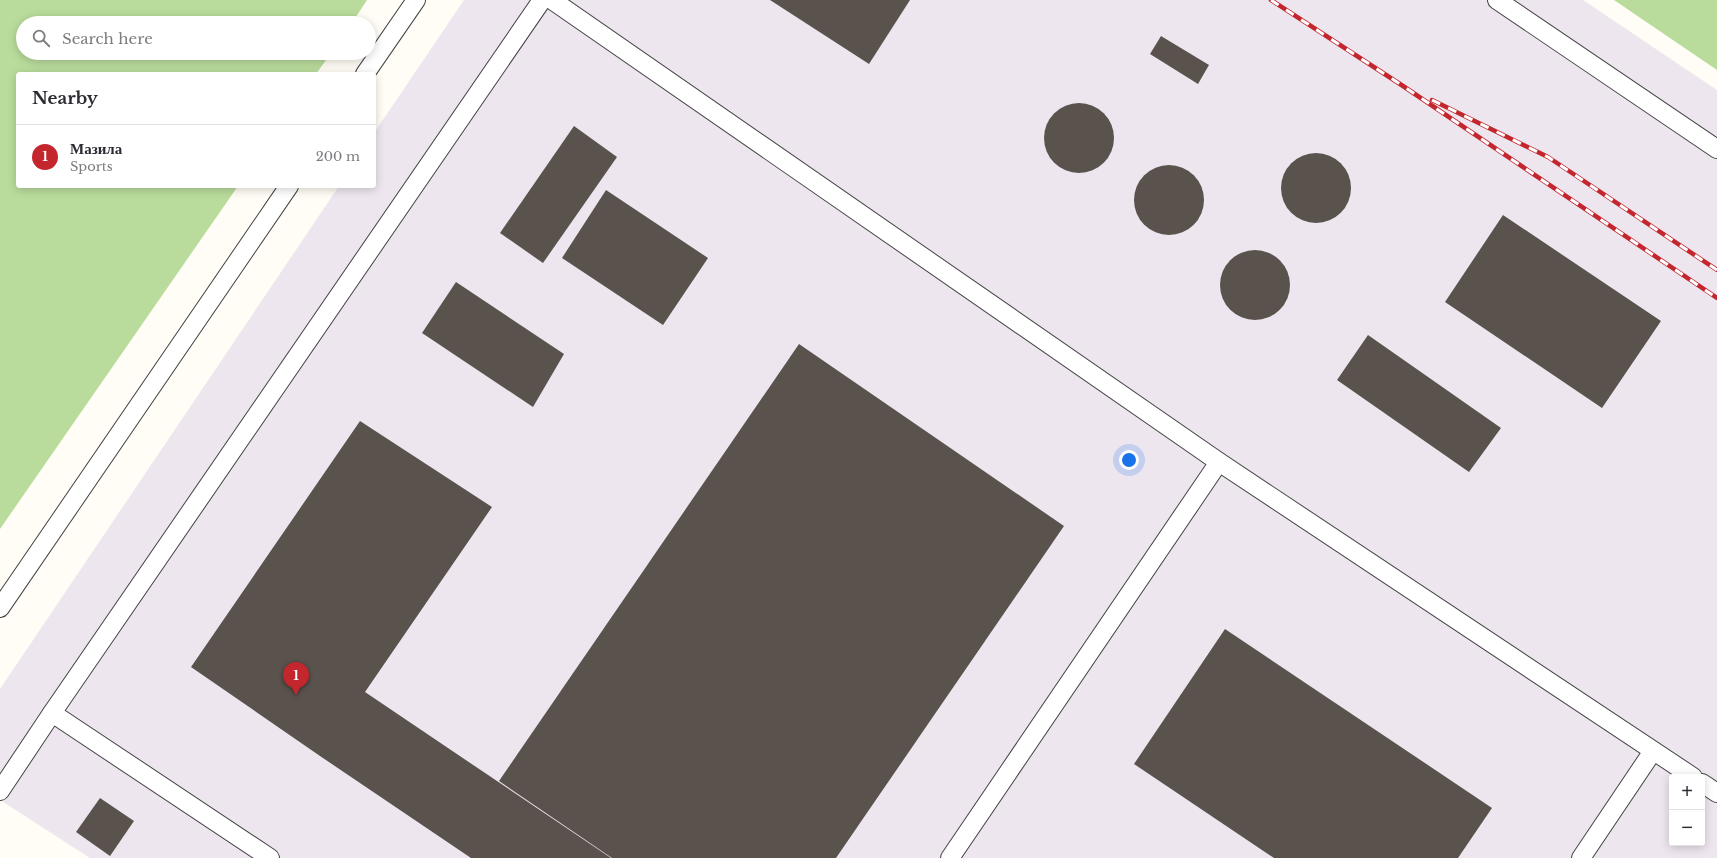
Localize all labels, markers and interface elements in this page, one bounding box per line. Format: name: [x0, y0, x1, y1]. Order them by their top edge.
search box: [16, 16, 376, 60]
icon: search: [30, 27, 52, 49]
text: Search here: [62, 29, 153, 48]
text: Nearby: [32, 88, 98, 109]
text: Мазила: [70, 139, 122, 158]
text: 1: [42, 148, 48, 165]
text: 200 m: [316, 148, 360, 165]
text: Sports: [70, 158, 113, 175]
your location: [1119, 450, 1139, 470]
pin: 1: [283, 662, 309, 695]
map controls: [1669, 774, 1705, 846]
button: +: [1669, 774, 1705, 810]
button: −: [1669, 810, 1705, 846]

